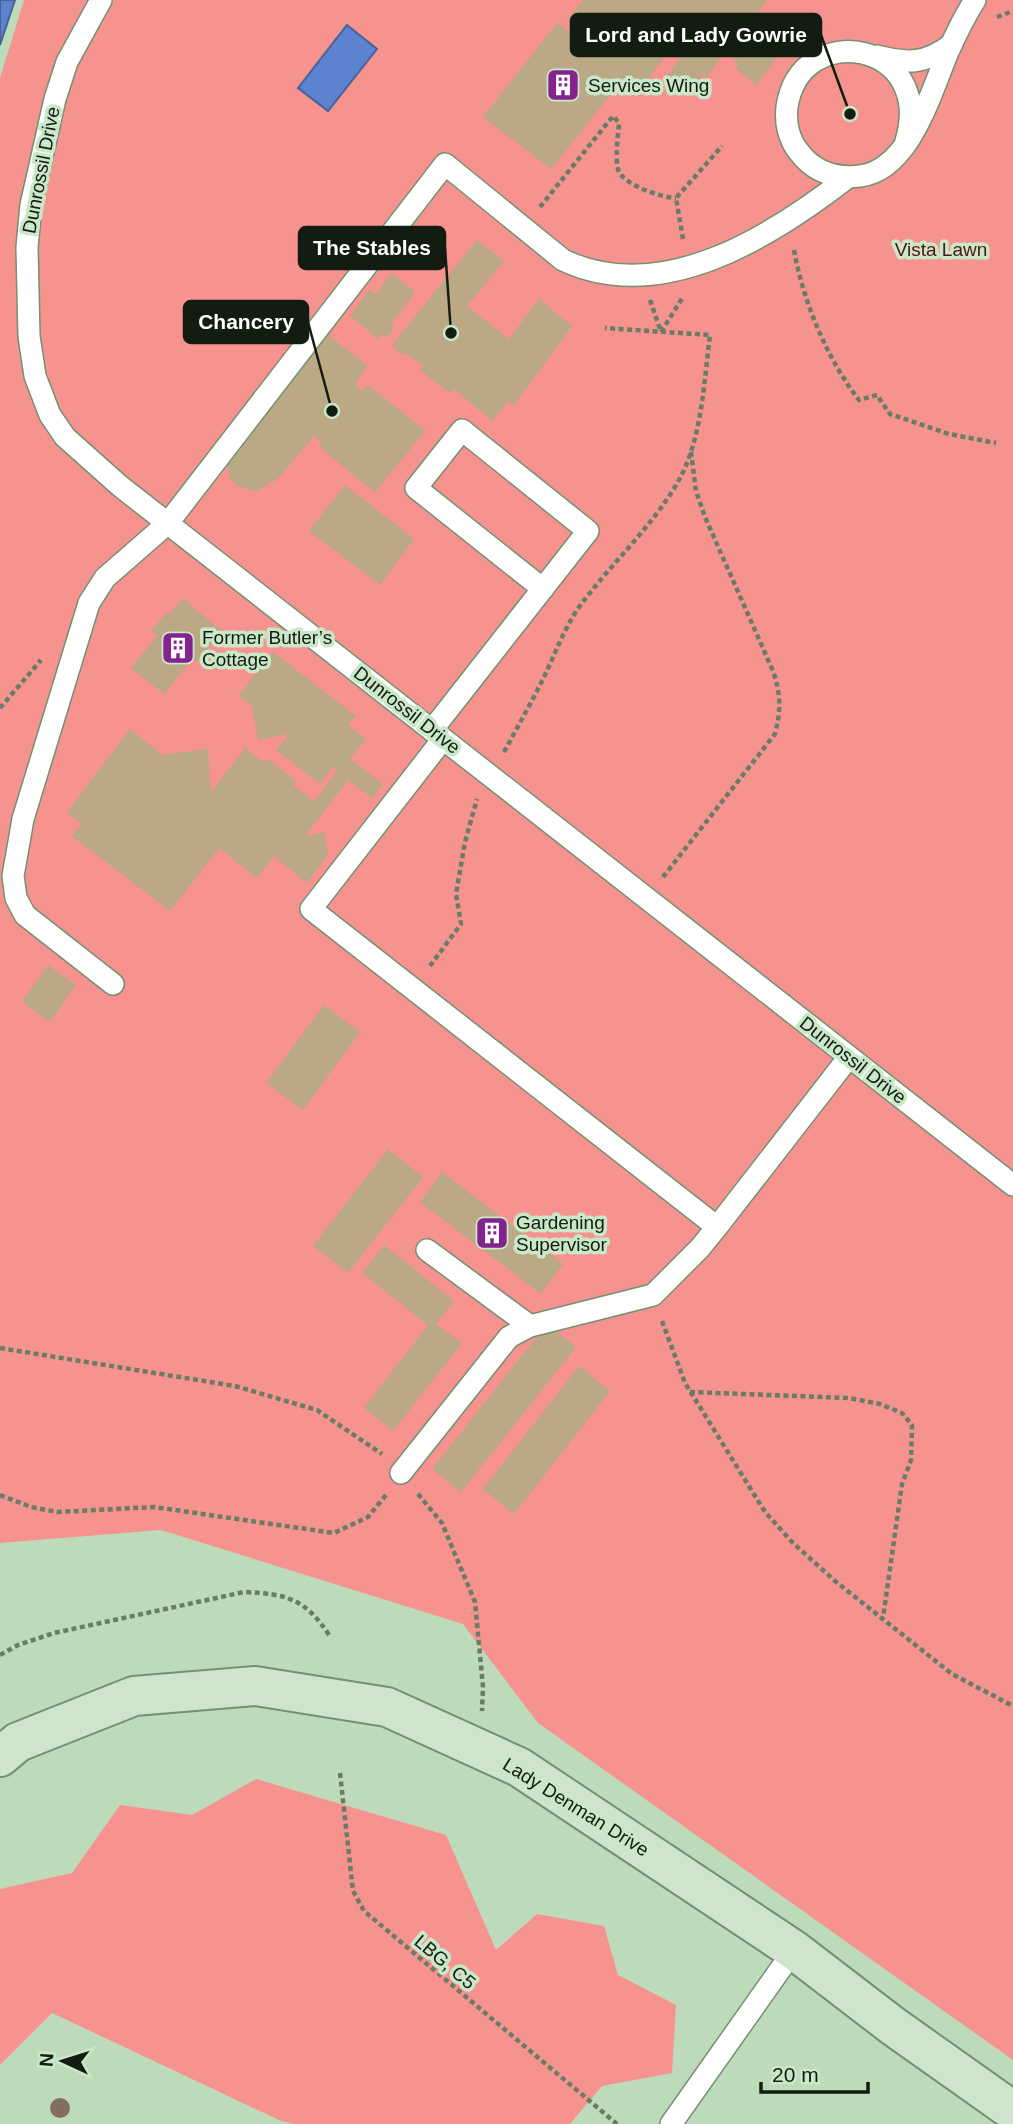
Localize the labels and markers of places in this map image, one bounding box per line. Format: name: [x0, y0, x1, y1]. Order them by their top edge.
callout: Lord and Lady Gowrie: [571, 14, 821, 56]
building icon: Services Wing: [544, 66, 582, 104]
place label: Services Wing: [588, 75, 709, 96]
callout: The Stables: [299, 227, 445, 269]
callout: Chancery: [184, 301, 308, 343]
place label: Former Butler’s Cottage: [202, 627, 332, 670]
building icon: Former Butler’s Cottage: [159, 629, 197, 667]
place label: Gardening Supervisor: [516, 1212, 607, 1255]
building icon: Gardening Supervisor: [473, 1214, 511, 1252]

